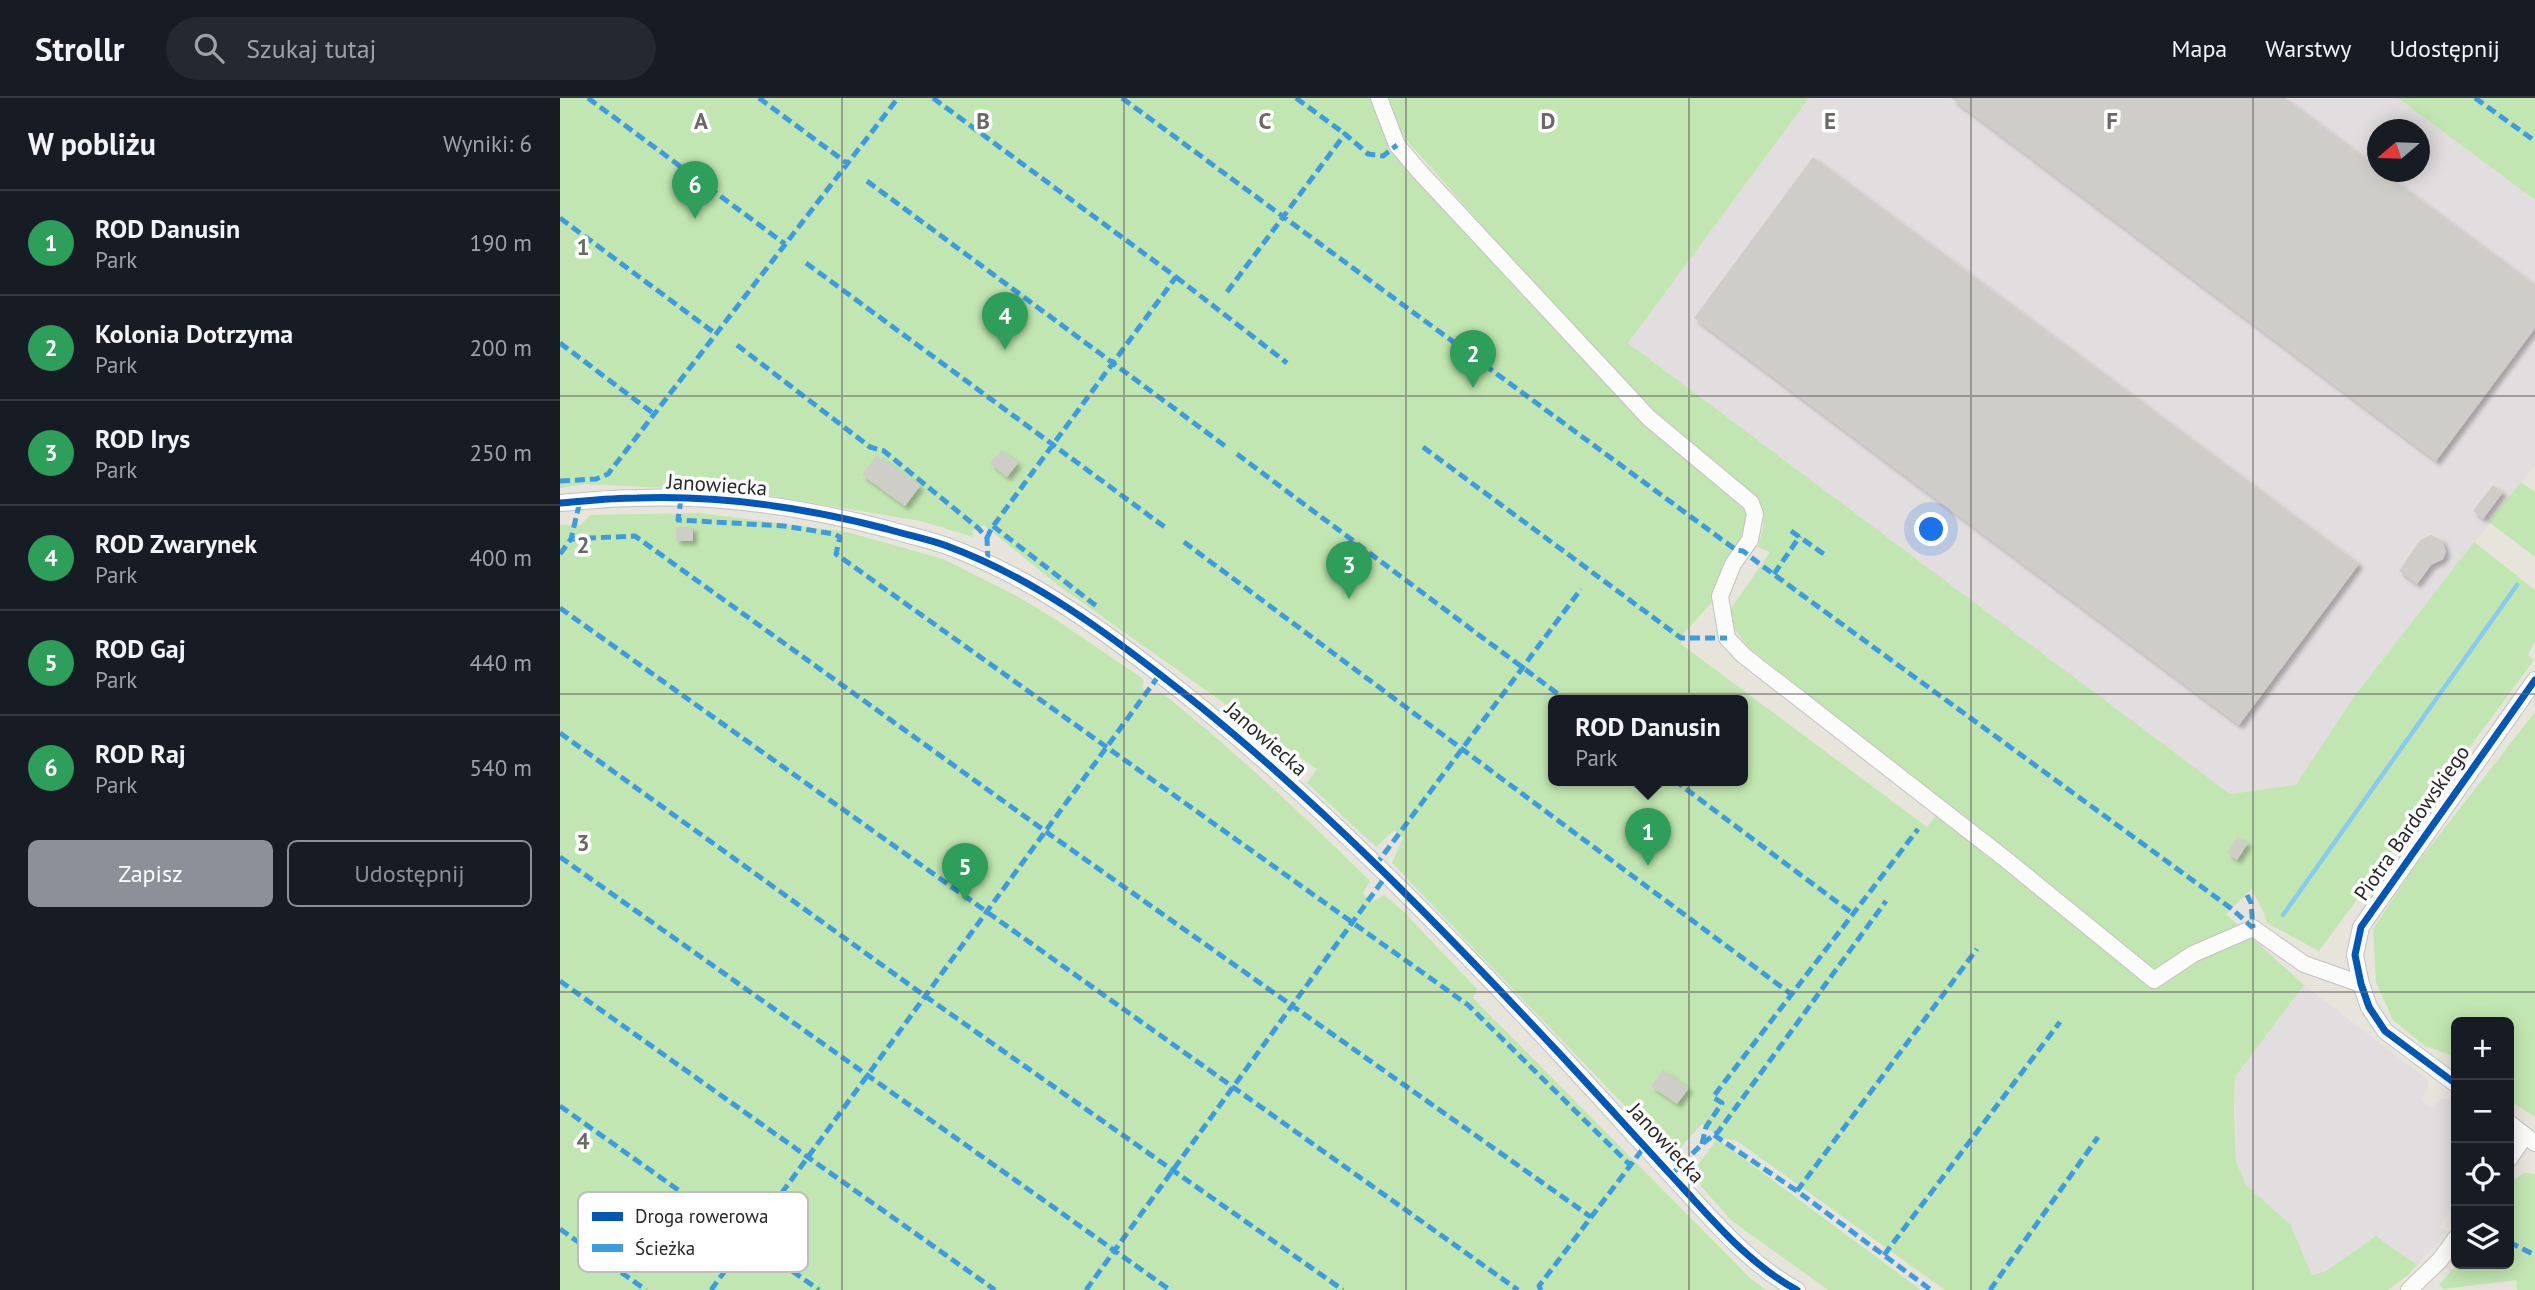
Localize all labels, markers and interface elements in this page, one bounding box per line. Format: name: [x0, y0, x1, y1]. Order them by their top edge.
search box: [166, 17, 656, 80]
text: Strollr: [35, 27, 124, 70]
icon: search: [190, 29, 228, 67]
text: Szukaj tutaj: [246, 32, 376, 65]
text: Mapa: [2172, 33, 2227, 64]
text: Warstwy: [2265, 33, 2351, 64]
text: Udostępnij: [2389, 33, 2500, 64]
text: A: [694, 106, 708, 135]
text: B: [976, 106, 990, 135]
text: C: [1259, 106, 1272, 135]
text: D: [1541, 106, 1555, 135]
text: E: [1824, 106, 1836, 135]
text: F: [2106, 106, 2118, 135]
north arrow: [2367, 119, 2430, 182]
text: W pobliżu: [28, 124, 156, 163]
text: Wyniki: 6: [443, 129, 532, 158]
pin: 6: [672, 161, 718, 219]
text: ROD Danusin: [95, 212, 240, 245]
text: 1: [44, 228, 58, 257]
text: 190 m: [470, 228, 532, 257]
text: 1: [576, 232, 590, 261]
text: Park: [95, 245, 137, 274]
pin: 4: [982, 292, 1028, 350]
text: Kolonia Dotrzyma: [95, 317, 293, 350]
pin: 2: [1450, 330, 1496, 388]
text: 2: [44, 333, 58, 362]
text: 200 m: [470, 333, 532, 362]
text: Park: [95, 350, 137, 379]
text: ROD Irys: [95, 422, 190, 455]
text: 3: [44, 438, 58, 467]
text: 250 m: [470, 438, 532, 467]
text: Park: [95, 455, 137, 484]
street label: Janowiecka: [665, 467, 768, 501]
your location: [1914, 512, 1948, 546]
text: ROD Zwarynek: [95, 527, 257, 560]
text: 2: [576, 530, 590, 559]
pin: 3: [1326, 541, 1372, 599]
text: 4: [44, 543, 58, 572]
text: 400 m: [470, 543, 532, 572]
text: Park: [95, 560, 137, 589]
text: ROD Gaj: [95, 632, 186, 665]
text: 5: [44, 648, 58, 677]
text: 440 m: [470, 648, 532, 677]
text: Park: [95, 665, 137, 694]
street label: Janowiecka: [1219, 695, 1313, 782]
popup: [1548, 695, 1748, 786]
text: ROD Danusin: [1575, 710, 1721, 743]
text: ROD Raj: [95, 737, 186, 770]
street label: Piotra Bardowskiego: [2348, 740, 2475, 906]
text: Park: [1575, 743, 1618, 772]
text: 6: [44, 753, 58, 782]
text: 540 m: [470, 753, 532, 782]
text: Park: [95, 770, 137, 799]
pin: 1: [1625, 808, 1671, 866]
text: 3: [576, 828, 590, 857]
button: Zapisz: [28, 840, 273, 907]
button: Udostępnij: [287, 840, 532, 907]
pin: 5: [942, 843, 988, 901]
map controls: [2451, 1017, 2514, 1269]
button: +: [2451, 1017, 2514, 1080]
button: −: [2451, 1080, 2514, 1143]
street label: Janowiecka: [1622, 1096, 1711, 1189]
text: 4: [576, 1126, 590, 1155]
button: locate: [2451, 1143, 2514, 1206]
legend: [578, 1192, 808, 1272]
text: Droga rowerowa: [635, 1204, 768, 1228]
button: layers: [2451, 1206, 2514, 1269]
text: Ścieżka: [635, 1236, 695, 1260]

